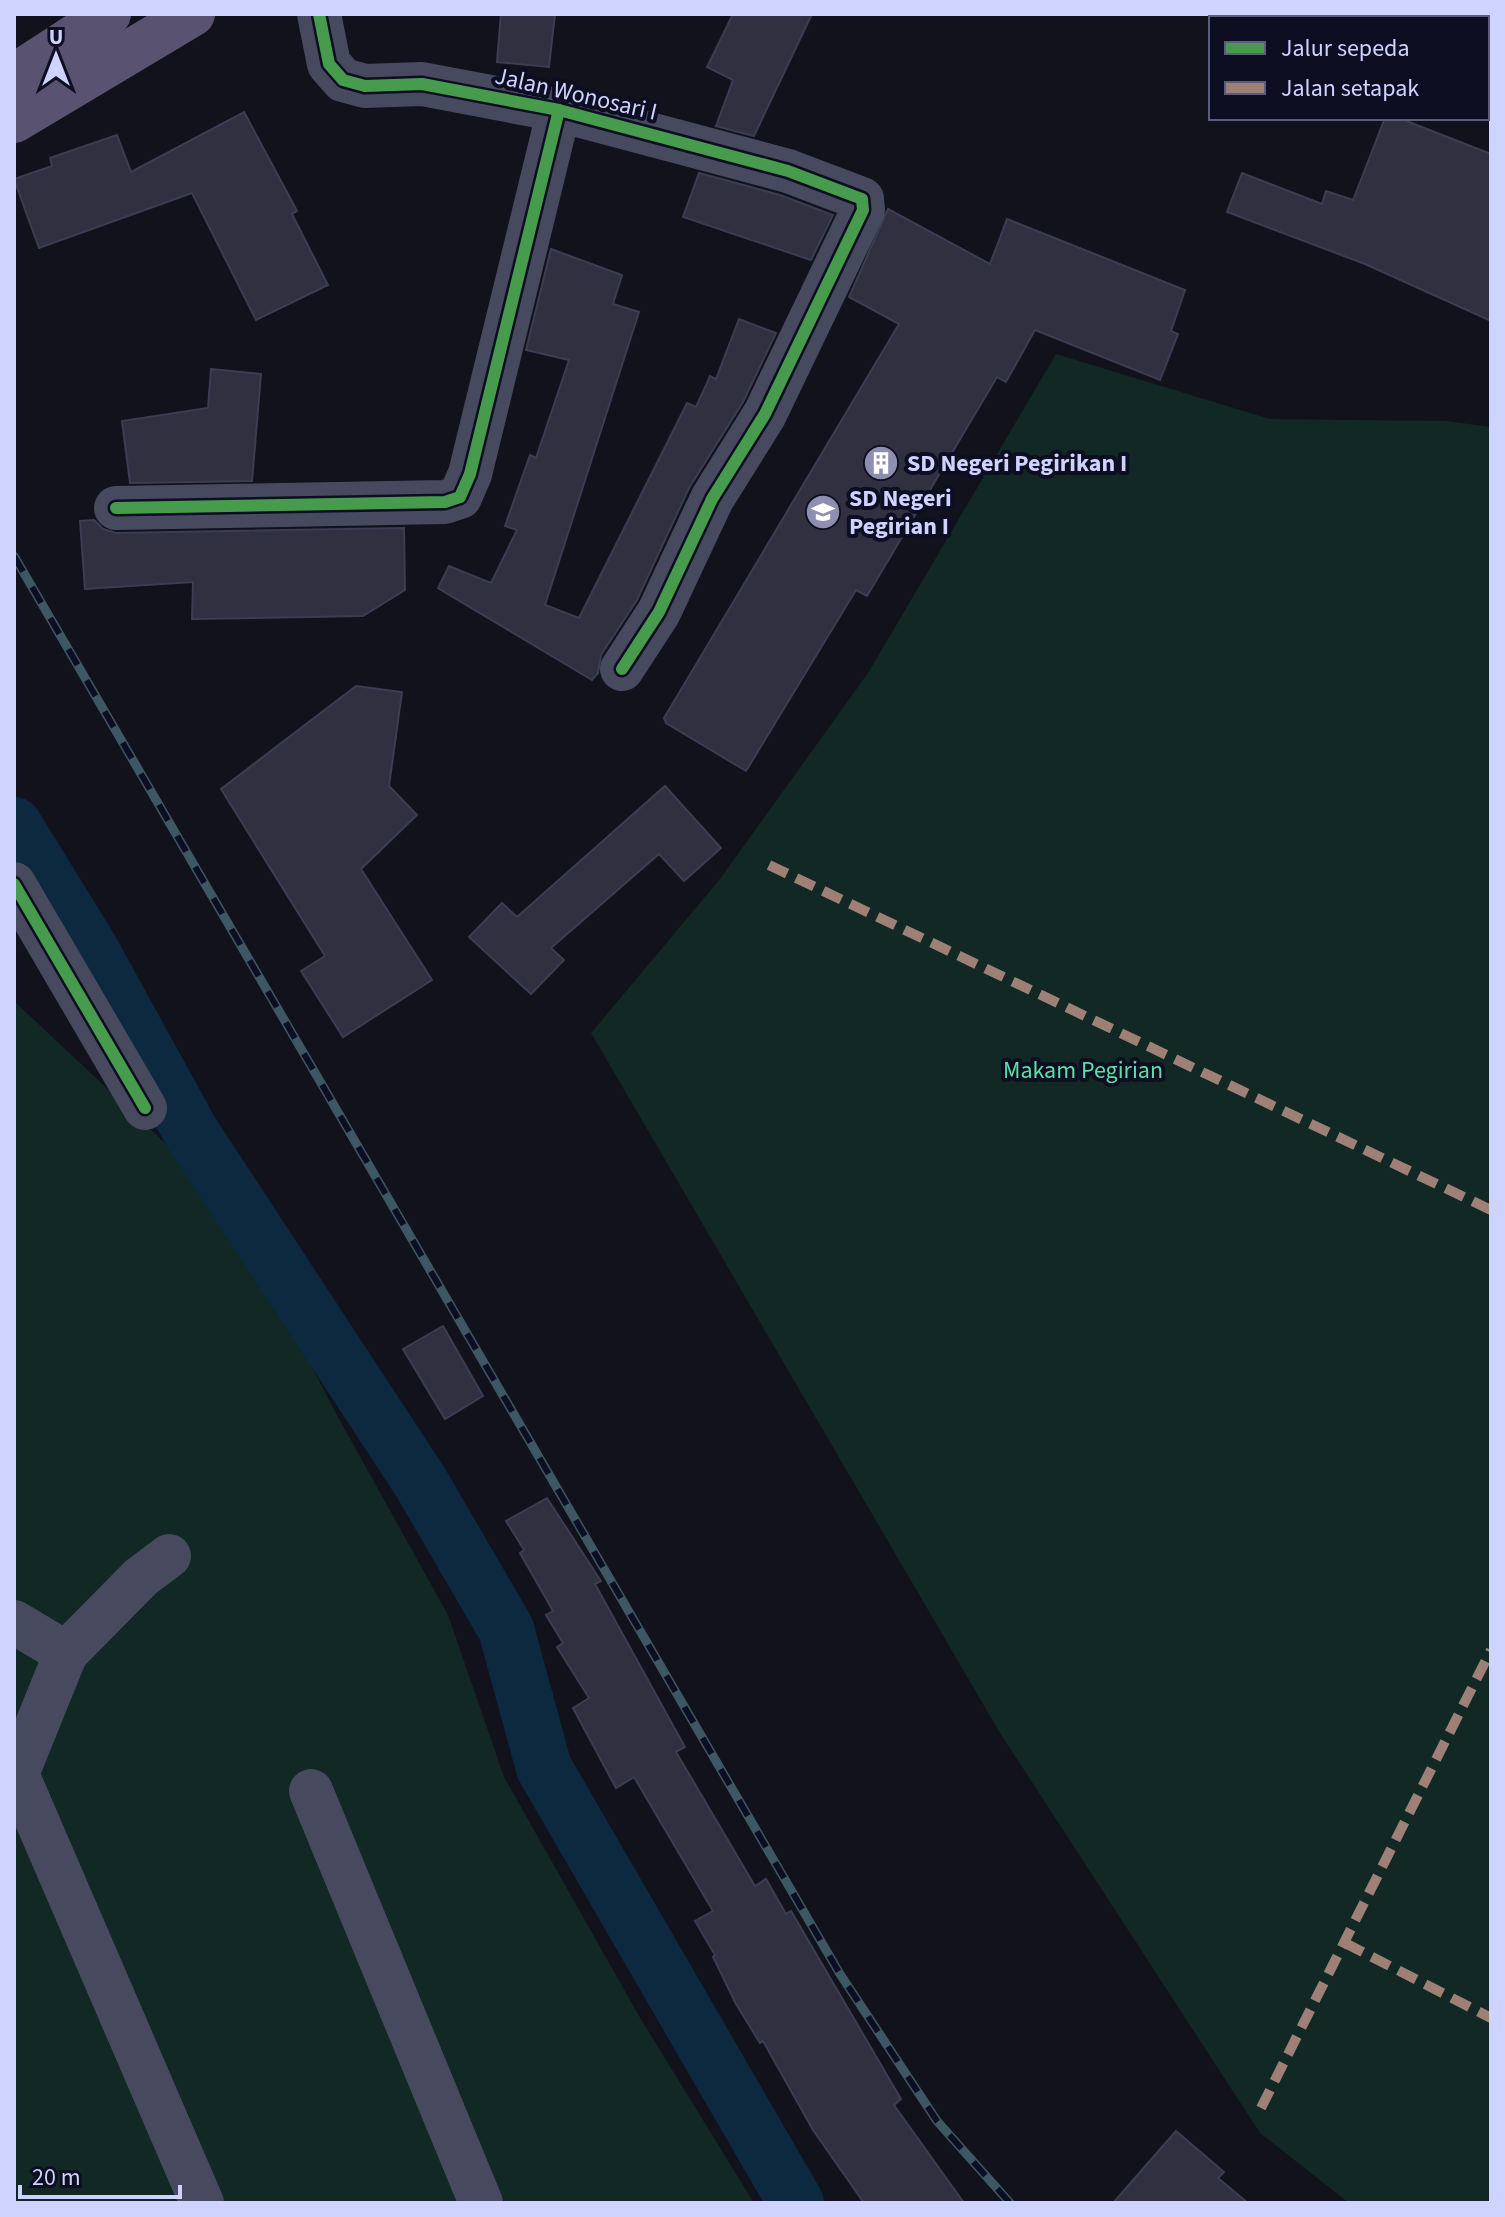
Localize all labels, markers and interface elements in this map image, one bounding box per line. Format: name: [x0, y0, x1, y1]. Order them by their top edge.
north arrow: [16, 16, 96, 96]
legend: [1209, 16, 1489, 120]
text: U: [49, 21, 63, 53]
text: Jalur sepeda: [1281, 31, 1410, 66]
street label: Jalan Wonosari I: [492, 58, 660, 130]
text: Jalan setapak: [1281, 71, 1419, 106]
building icon: SD Negeri Pegirikan I: [862, 444, 900, 482]
place label: SD Negeri Pegirikan I: [907, 446, 1127, 481]
place label: SD Negeri Pegirian I: [849, 481, 952, 544]
school or university icon: SD Negeri Pegirian I: [804, 493, 842, 531]
park label: Makam Pegirian: [1003, 1053, 1163, 1088]
scale bar: [20, 2149, 180, 2199]
text: 20 m: [32, 2160, 81, 2195]

